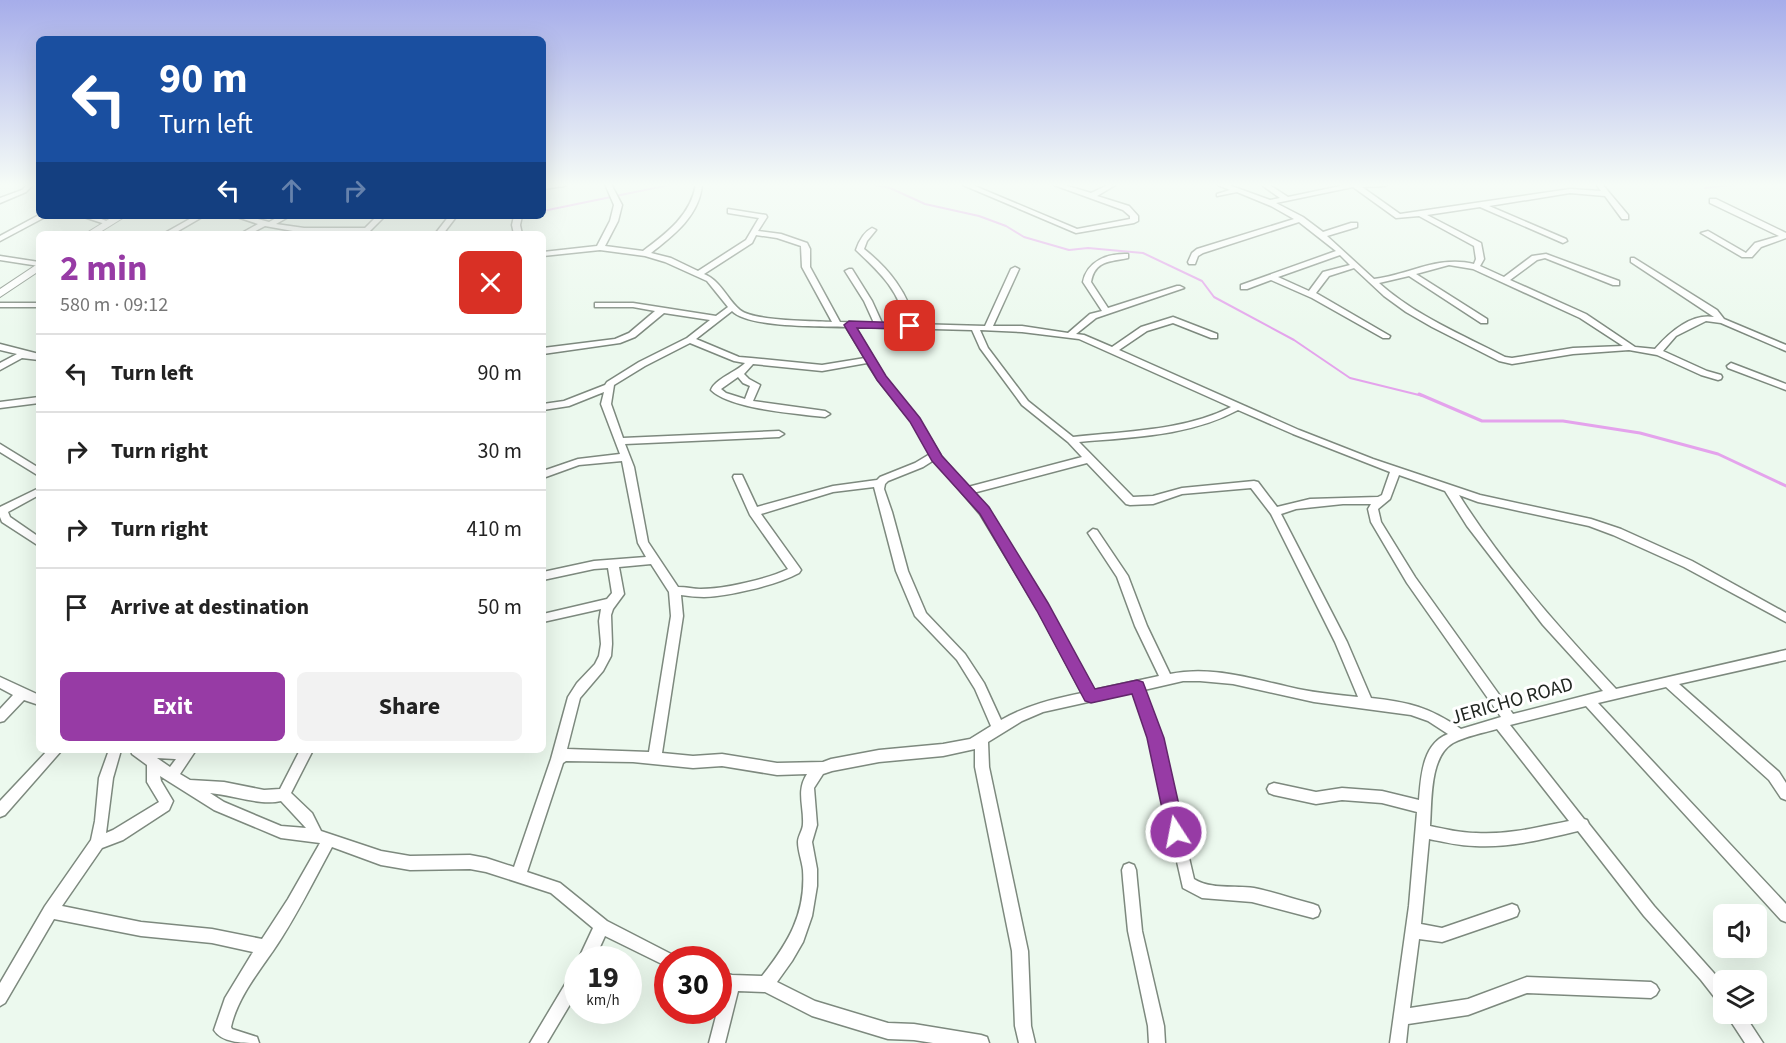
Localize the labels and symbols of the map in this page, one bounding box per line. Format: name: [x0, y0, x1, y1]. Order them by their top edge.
pin: [884, 300, 935, 351]
street label: JERICHO ROAD: [1448, 670, 1576, 732]
position arrow: [1144, 800, 1208, 864]
speed limit sign: 30: [654, 946, 732, 1024]

